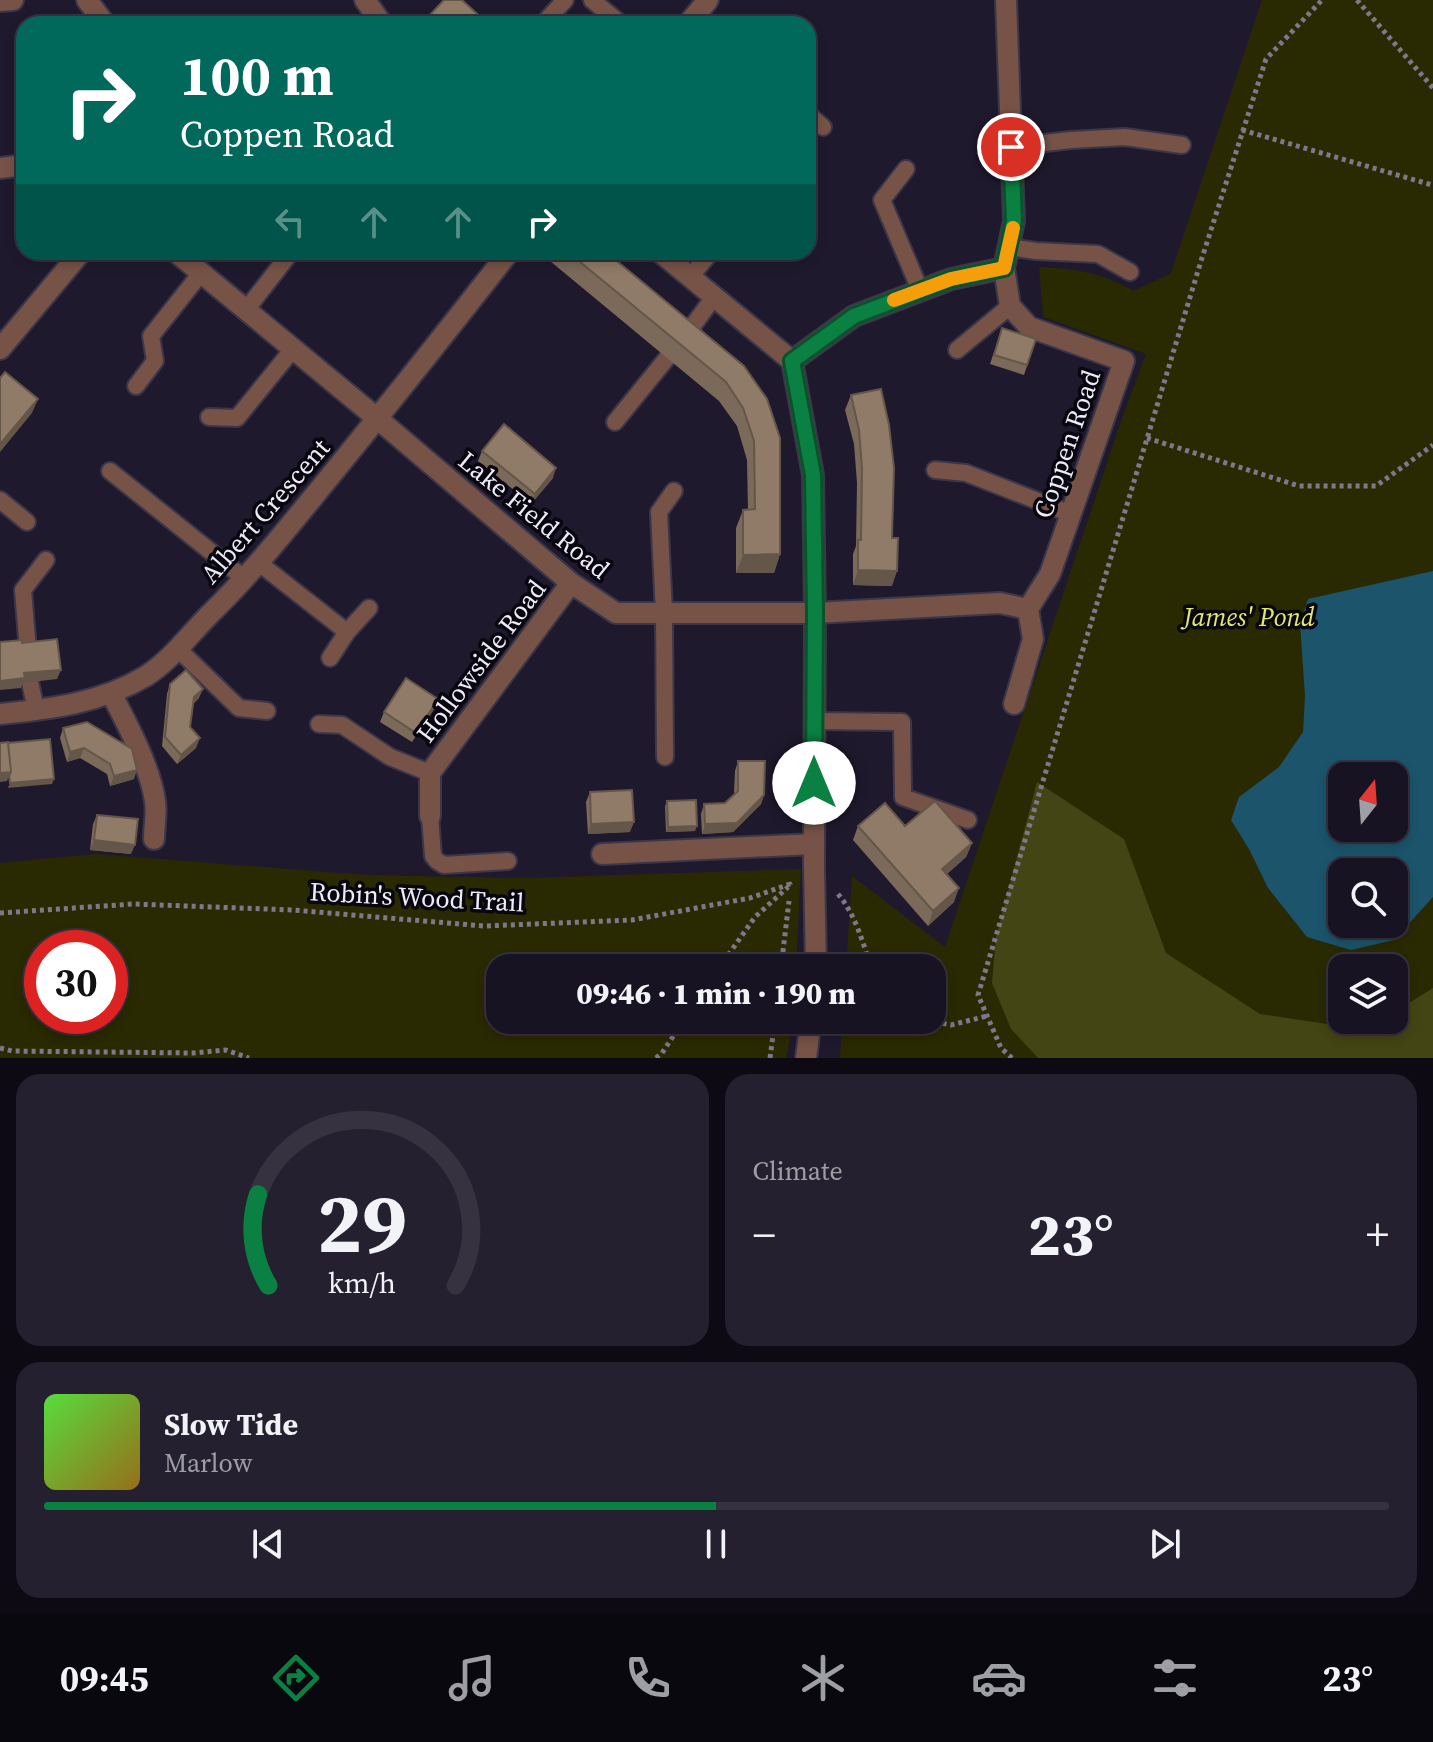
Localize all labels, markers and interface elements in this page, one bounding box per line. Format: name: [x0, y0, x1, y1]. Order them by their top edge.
text: 100 m: [180, 37, 334, 114]
icon: right: [48, 48, 152, 152]
text: Coppen Road: [180, 110, 394, 159]
pin: [977, 113, 1045, 181]
icon: arrive: [989, 125, 1033, 169]
icon: left: [268, 200, 312, 244]
icon: ahead: [352, 200, 396, 244]
icon: ahead: [436, 200, 480, 244]
icon: right: [520, 200, 564, 244]
street label: Coppen Road: [1025, 365, 1109, 523]
street label: Albert Crescent: [192, 430, 338, 591]
street label: Lake Field Road: [451, 443, 617, 587]
street label: Hollowside Road: [408, 572, 554, 750]
park label: James' Pond: [1180, 599, 1315, 635]
position arrow: [772, 741, 856, 825]
north arrow: [1328, 762, 1408, 842]
map controls: [1328, 762, 1408, 1034]
button: search: [1328, 858, 1408, 938]
street label: Robin's Wood Trail: [309, 873, 525, 921]
speed limit sign: 30: [24, 930, 128, 1034]
button: layers: [1328, 954, 1408, 1034]
text: 09:46 · 1 min · 190 m: [576, 973, 856, 1014]
text: Climate: [753, 1153, 843, 1189]
text: 29: [317, 1166, 407, 1280]
text: 23°: [1028, 1193, 1114, 1275]
text: −: [753, 1204, 776, 1265]
text: +: [1366, 1204, 1389, 1265]
text: km/h: [328, 1263, 396, 1303]
text: Slow Tide: [164, 1404, 298, 1445]
text: Marlow: [164, 1445, 253, 1481]
icon: previous: [246, 1522, 290, 1566]
icon: pause: [694, 1522, 738, 1566]
icon: next: [1143, 1522, 1187, 1566]
icon: directions: [268, 1650, 324, 1706]
icon: music: [444, 1650, 500, 1706]
icon: phone: [620, 1650, 676, 1706]
icon: climate: [795, 1650, 851, 1706]
icon: car: [971, 1650, 1027, 1706]
icon: filters: [1147, 1650, 1203, 1706]
text: 09:45: [60, 1654, 149, 1703]
text: 23°: [1322, 1654, 1373, 1703]

